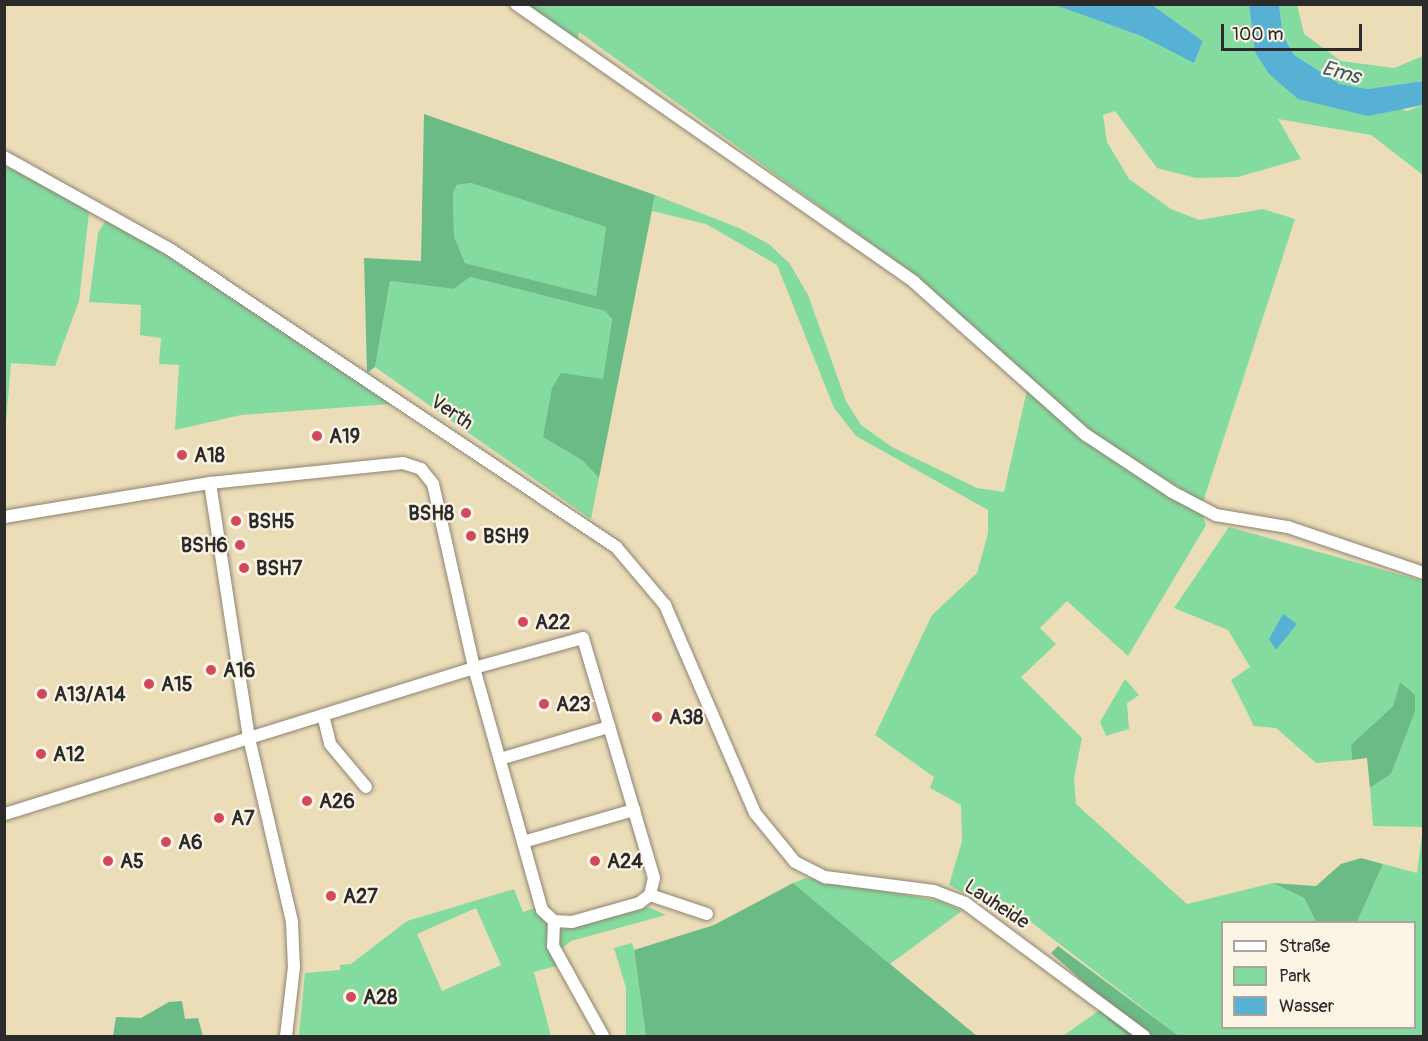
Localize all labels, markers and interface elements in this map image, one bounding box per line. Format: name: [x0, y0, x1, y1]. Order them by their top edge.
scale bar: [1224, 12, 1365, 50]
text: 100 m: [1232, 23, 1284, 46]
water label: Ems: [1319, 56, 1363, 90]
street label: Verth: [426, 389, 478, 435]
place label: A19: [329, 424, 360, 448]
marker: A19: [310, 429, 324, 443]
place label: A18: [194, 443, 225, 467]
marker: A18: [175, 448, 189, 462]
place label: BSH8: [408, 501, 454, 525]
marker: BSH8: [459, 506, 473, 520]
place label: BSH5: [248, 509, 294, 533]
marker: BSH5: [229, 514, 243, 528]
place label: BSH9: [483, 524, 529, 548]
marker: BSH9: [464, 529, 478, 543]
place label: BSH6: [181, 533, 228, 557]
marker: BSH6: [233, 538, 247, 552]
place label: BSH7: [256, 556, 302, 580]
marker: BSH7: [237, 561, 251, 575]
place label: A22: [535, 610, 570, 634]
marker: A22: [516, 615, 530, 629]
place label: A16: [223, 658, 255, 682]
marker: A16: [204, 663, 218, 677]
place label: A15: [161, 672, 193, 696]
marker: A15: [142, 677, 156, 691]
place label: A13/A14: [54, 682, 126, 706]
marker: A13/A14: [35, 687, 49, 701]
place label: A23: [556, 692, 591, 716]
marker: A23: [537, 697, 551, 711]
place label: A38: [669, 705, 703, 729]
marker: A38: [650, 710, 664, 724]
place label: A12: [53, 742, 85, 766]
marker: A12: [34, 747, 48, 761]
place label: A26: [319, 789, 355, 813]
marker: A26: [300, 794, 314, 808]
place label: A7: [231, 806, 255, 830]
marker: A7: [212, 811, 226, 825]
place label: A6: [178, 830, 203, 854]
marker: A6: [159, 835, 173, 849]
place label: A5: [120, 849, 144, 873]
place label: A24: [607, 849, 643, 873]
marker: A5: [101, 854, 115, 868]
marker: A24: [588, 854, 602, 868]
street label: Lauheide: [960, 874, 1034, 934]
place label: A27: [343, 884, 378, 908]
marker: A27: [324, 889, 338, 903]
legend: [1221, 921, 1416, 1029]
text: Straße: [1279, 935, 1330, 958]
text: Park: [1279, 965, 1311, 988]
place label: A28: [363, 985, 397, 1009]
marker: A28: [344, 990, 358, 1004]
text: Wasser: [1279, 995, 1334, 1018]

